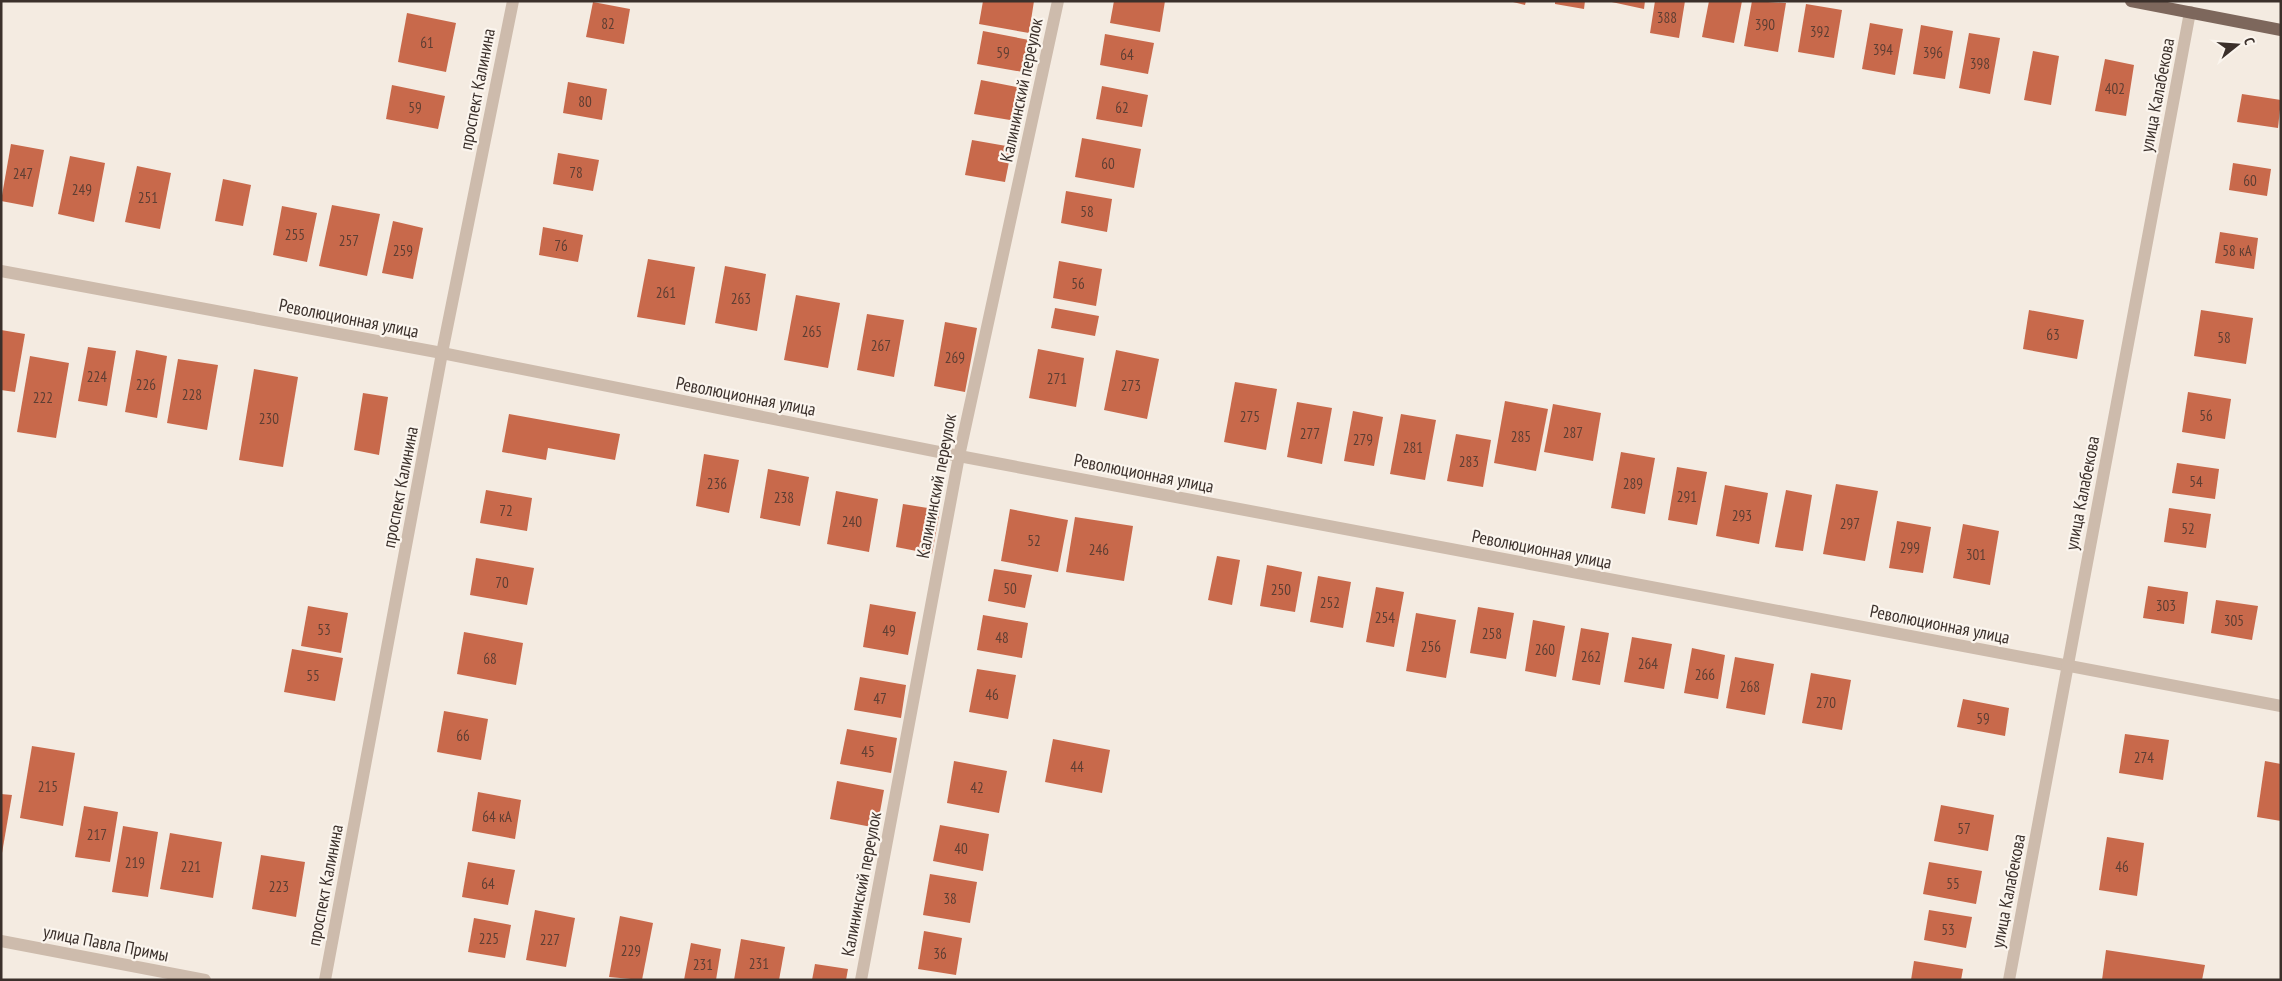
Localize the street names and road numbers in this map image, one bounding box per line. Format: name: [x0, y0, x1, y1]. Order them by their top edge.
street label: Калининский переулок: [995, 16, 1047, 164]
street label: проспект Калинина: [454, 26, 500, 152]
street label: улица Калабекова: [2135, 36, 2179, 154]
street label: Революционная улица: [277, 293, 421, 343]
street label: Революционная улица: [674, 371, 818, 421]
street label: Калининский переулок: [911, 412, 961, 560]
street label: проспект Калинина: [377, 424, 423, 550]
street label: улица Калабекова: [2060, 434, 2104, 552]
street label: Революционная улица: [1072, 448, 1216, 498]
street label: Революционная улица: [1470, 524, 1614, 574]
street label: Революционная улица: [1868, 599, 2012, 649]
street label: Калининский переулок: [836, 810, 886, 958]
street label: проспект Калинина: [302, 822, 348, 948]
street label: улица Калабекова: [1986, 832, 2030, 950]
street label: улица Павла Примы: [41, 920, 171, 966]

